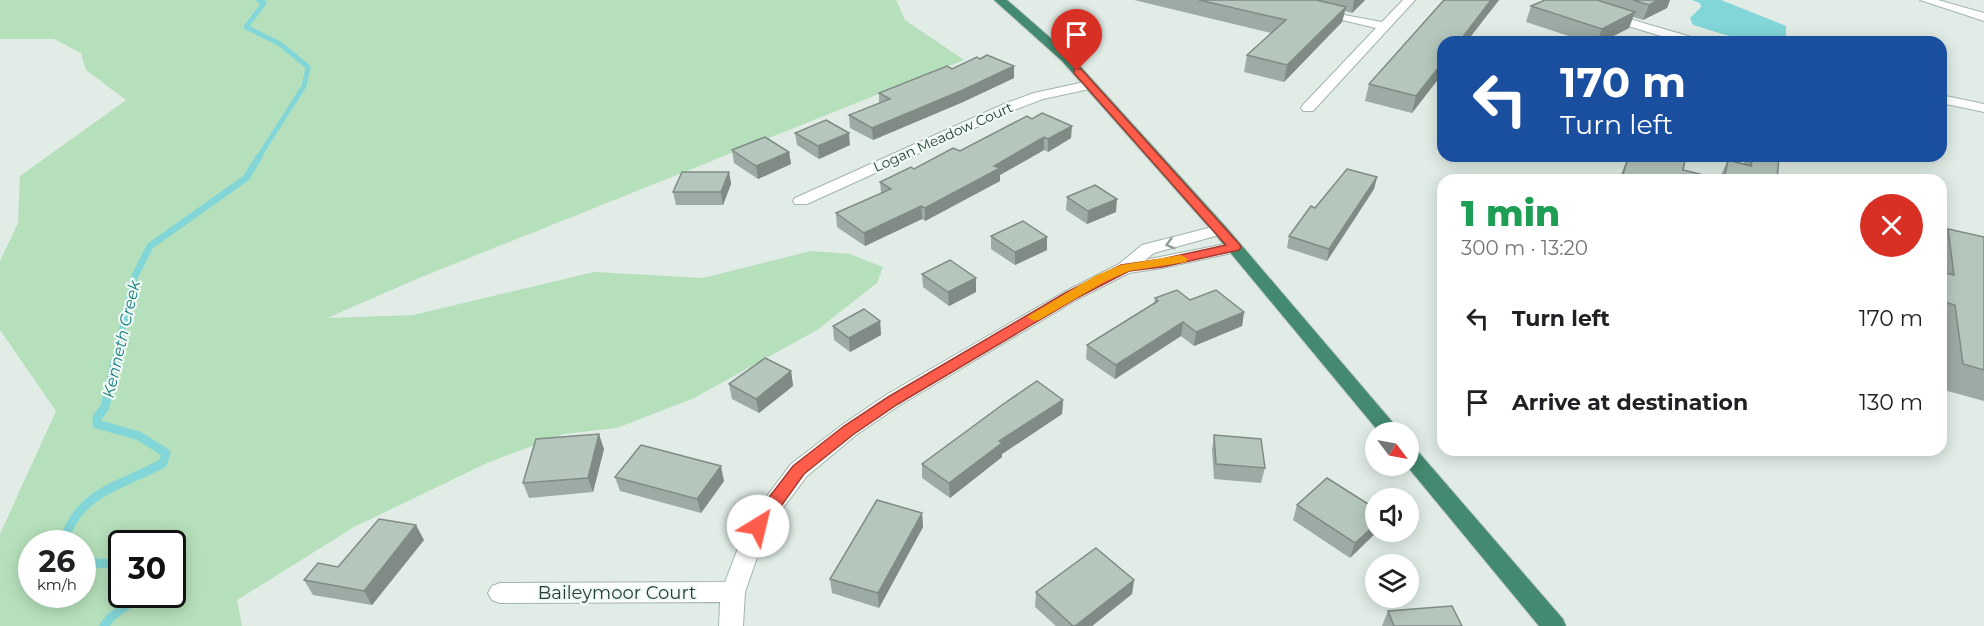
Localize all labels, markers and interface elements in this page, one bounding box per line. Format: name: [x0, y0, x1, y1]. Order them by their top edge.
pin: [1051, 9, 1102, 71]
icon: arrive: [1060, 18, 1093, 51]
text: 170 m: [1560, 56, 1686, 108]
icon: left: [1461, 60, 1539, 138]
street label: Logan Meadow Court: [870, 98, 1016, 176]
text: Turn left: [1560, 108, 1673, 141]
text: 1 min: [1461, 191, 1560, 235]
button: close: [1860, 194, 1923, 257]
one-way arrow: [1165, 236, 1175, 249]
text: 300 m · 13:20: [1461, 236, 1588, 260]
water label: Kenneth Creek: [99, 277, 145, 400]
icon: left: [1461, 302, 1494, 335]
text: Turn left: [1512, 305, 1610, 332]
text: 170 m: [1859, 305, 1923, 332]
icon: arrive: [1461, 386, 1494, 419]
text: Arrive at destination: [1512, 389, 1748, 416]
text: 130 m: [1859, 389, 1923, 416]
north arrow: [1365, 422, 1419, 476]
map controls: [1365, 422, 1419, 608]
button: sound: [1365, 488, 1419, 542]
position arrow: [726, 494, 790, 558]
speed limit sign: 30: [108, 530, 186, 608]
text: 26: [39, 543, 75, 580]
button: layers: [1365, 554, 1419, 608]
text: km/h: [37, 575, 77, 594]
street label: Baileymoor Court: [538, 582, 696, 604]

